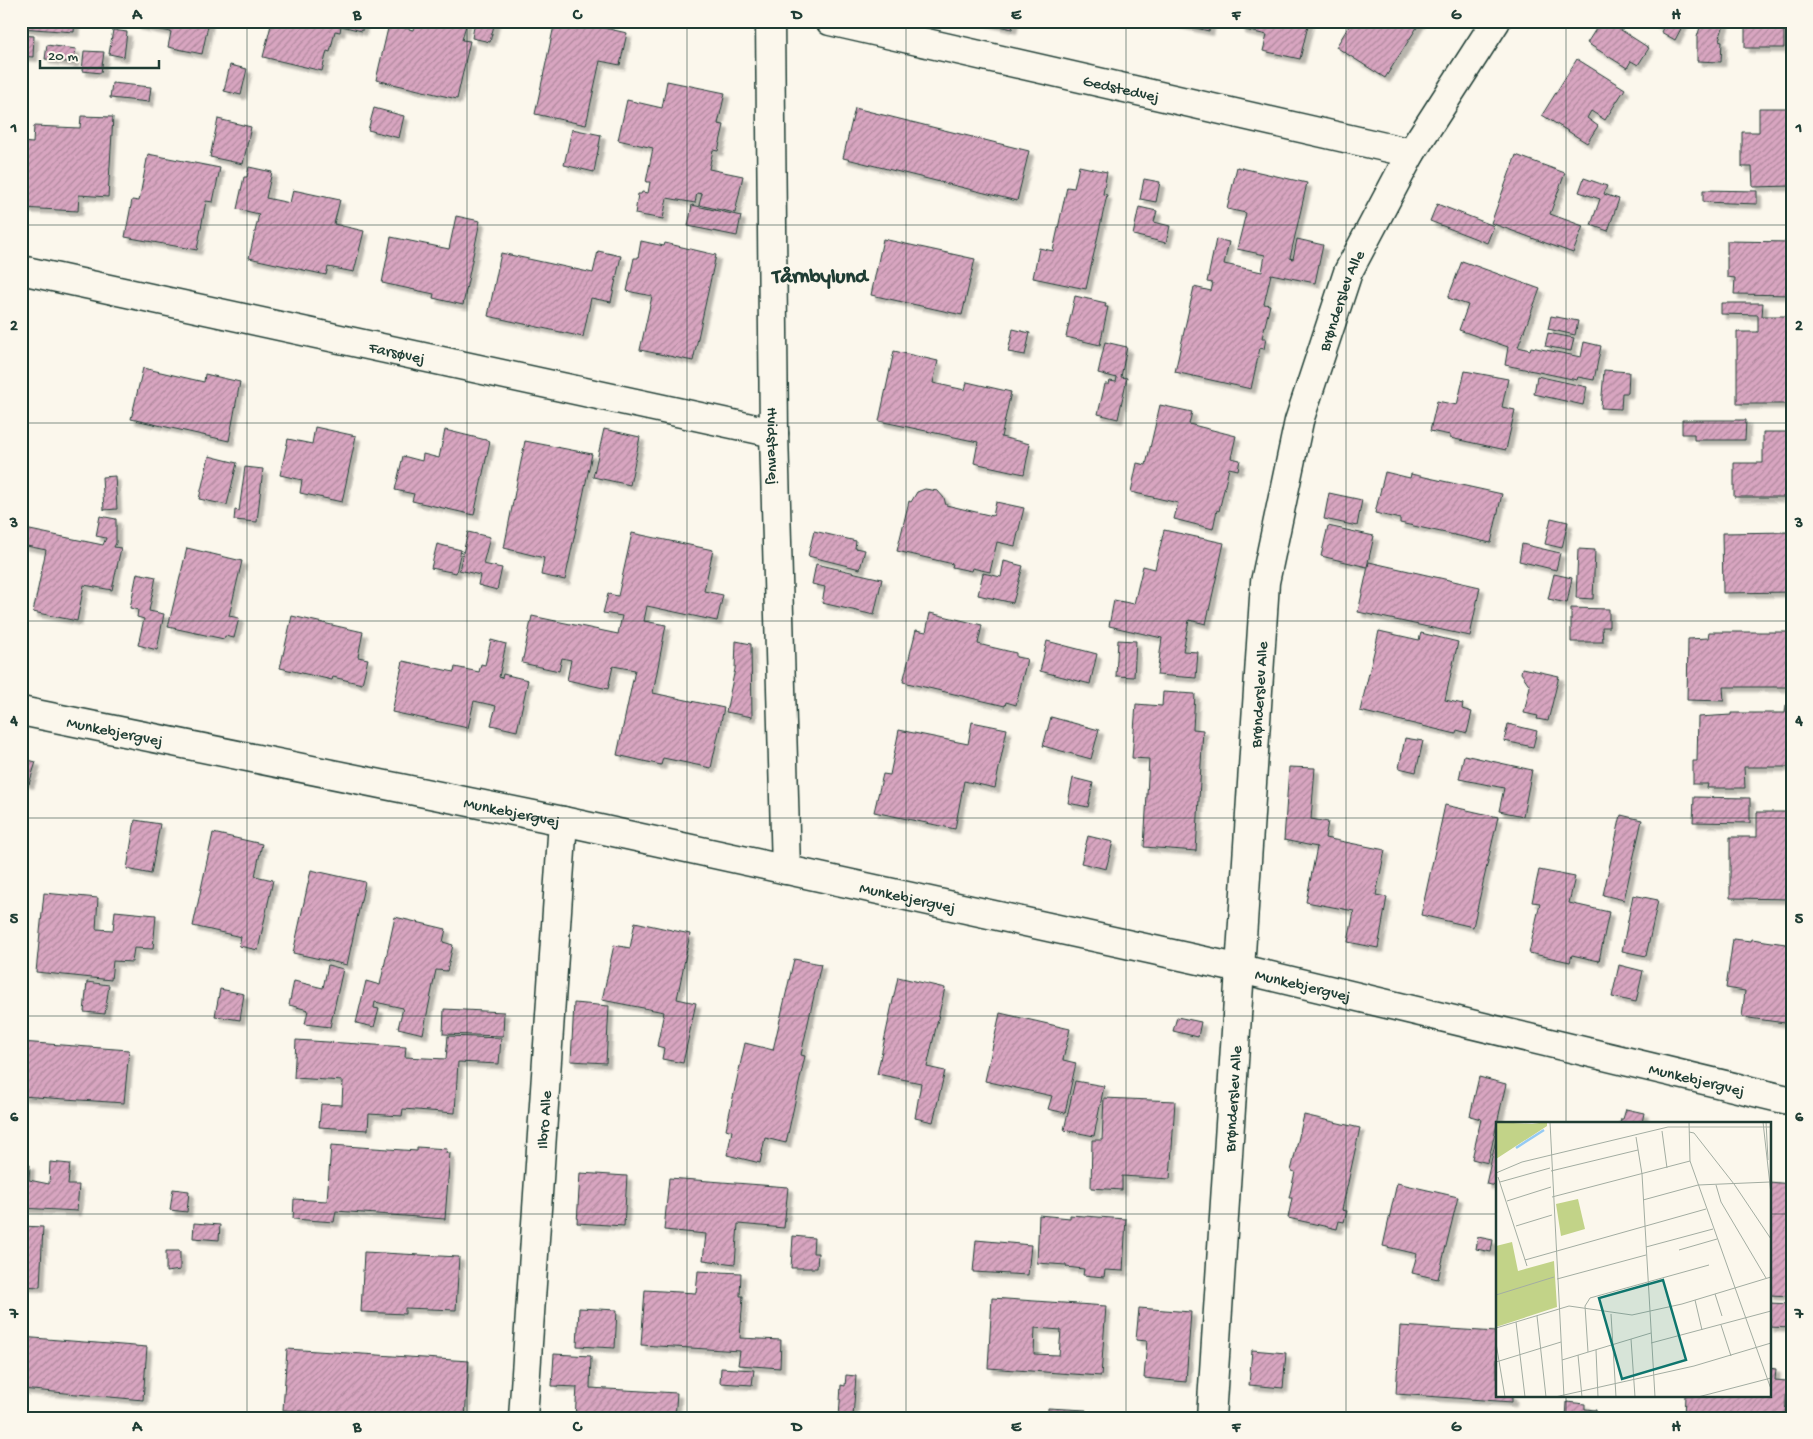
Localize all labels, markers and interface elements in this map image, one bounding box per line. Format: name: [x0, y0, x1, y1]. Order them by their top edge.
text: A: [131, 7, 143, 26]
text: B: [352, 7, 362, 26]
text: C: [572, 7, 583, 26]
text: D: [790, 7, 803, 26]
text: E: [1011, 7, 1022, 26]
text: F: [1231, 7, 1242, 26]
text: G: [1451, 7, 1462, 26]
text: H: [1671, 7, 1681, 26]
scale bar: [40, 38, 159, 70]
text: 20 m: [48, 48, 78, 66]
street label: Gedstedvej: [1081, 73, 1161, 109]
text: 1: [10, 120, 17, 139]
text: 1: [1795, 120, 1802, 139]
street label: Brønderslev Alle: [1316, 247, 1371, 355]
district label: Tårnbylund: [770, 266, 870, 291]
text: 2: [10, 318, 18, 337]
text: 2: [1795, 318, 1803, 337]
street label: Farsøvej: [366, 339, 426, 370]
street label: Hvidstenvej: [761, 407, 781, 485]
text: 3: [9, 515, 18, 534]
text: 3: [1794, 515, 1803, 534]
street label: Brønderslev Alle: [1248, 640, 1274, 749]
text: 4: [9, 713, 18, 732]
text: 4: [1794, 713, 1803, 732]
street label: Munkebjergvej: [65, 714, 164, 753]
street label: Munkebjergvej: [461, 795, 561, 833]
street label: Munkebjergvej: [857, 880, 957, 919]
text: 5: [10, 911, 19, 930]
text: 5: [1795, 911, 1804, 930]
street label: Munkebjergvej: [1253, 967, 1352, 1008]
street label: Brønderslev Alle: [1222, 1044, 1248, 1154]
street label: Munkebjergvej: [1647, 1061, 1746, 1102]
street label: Ilbro Alle: [535, 1089, 558, 1150]
text: 6: [10, 1109, 19, 1128]
text: 6: [1795, 1109, 1804, 1128]
inset map: [1496, 1122, 1770, 1396]
text: 7: [9, 1306, 19, 1325]
text: 7: [1794, 1306, 1804, 1325]
text: A: [131, 1419, 143, 1438]
text: B: [352, 1419, 362, 1438]
text: C: [572, 1419, 583, 1438]
text: D: [790, 1419, 803, 1438]
text: E: [1011, 1419, 1022, 1438]
text: F: [1231, 1419, 1242, 1438]
text: G: [1451, 1419, 1462, 1438]
text: H: [1671, 1419, 1681, 1438]

